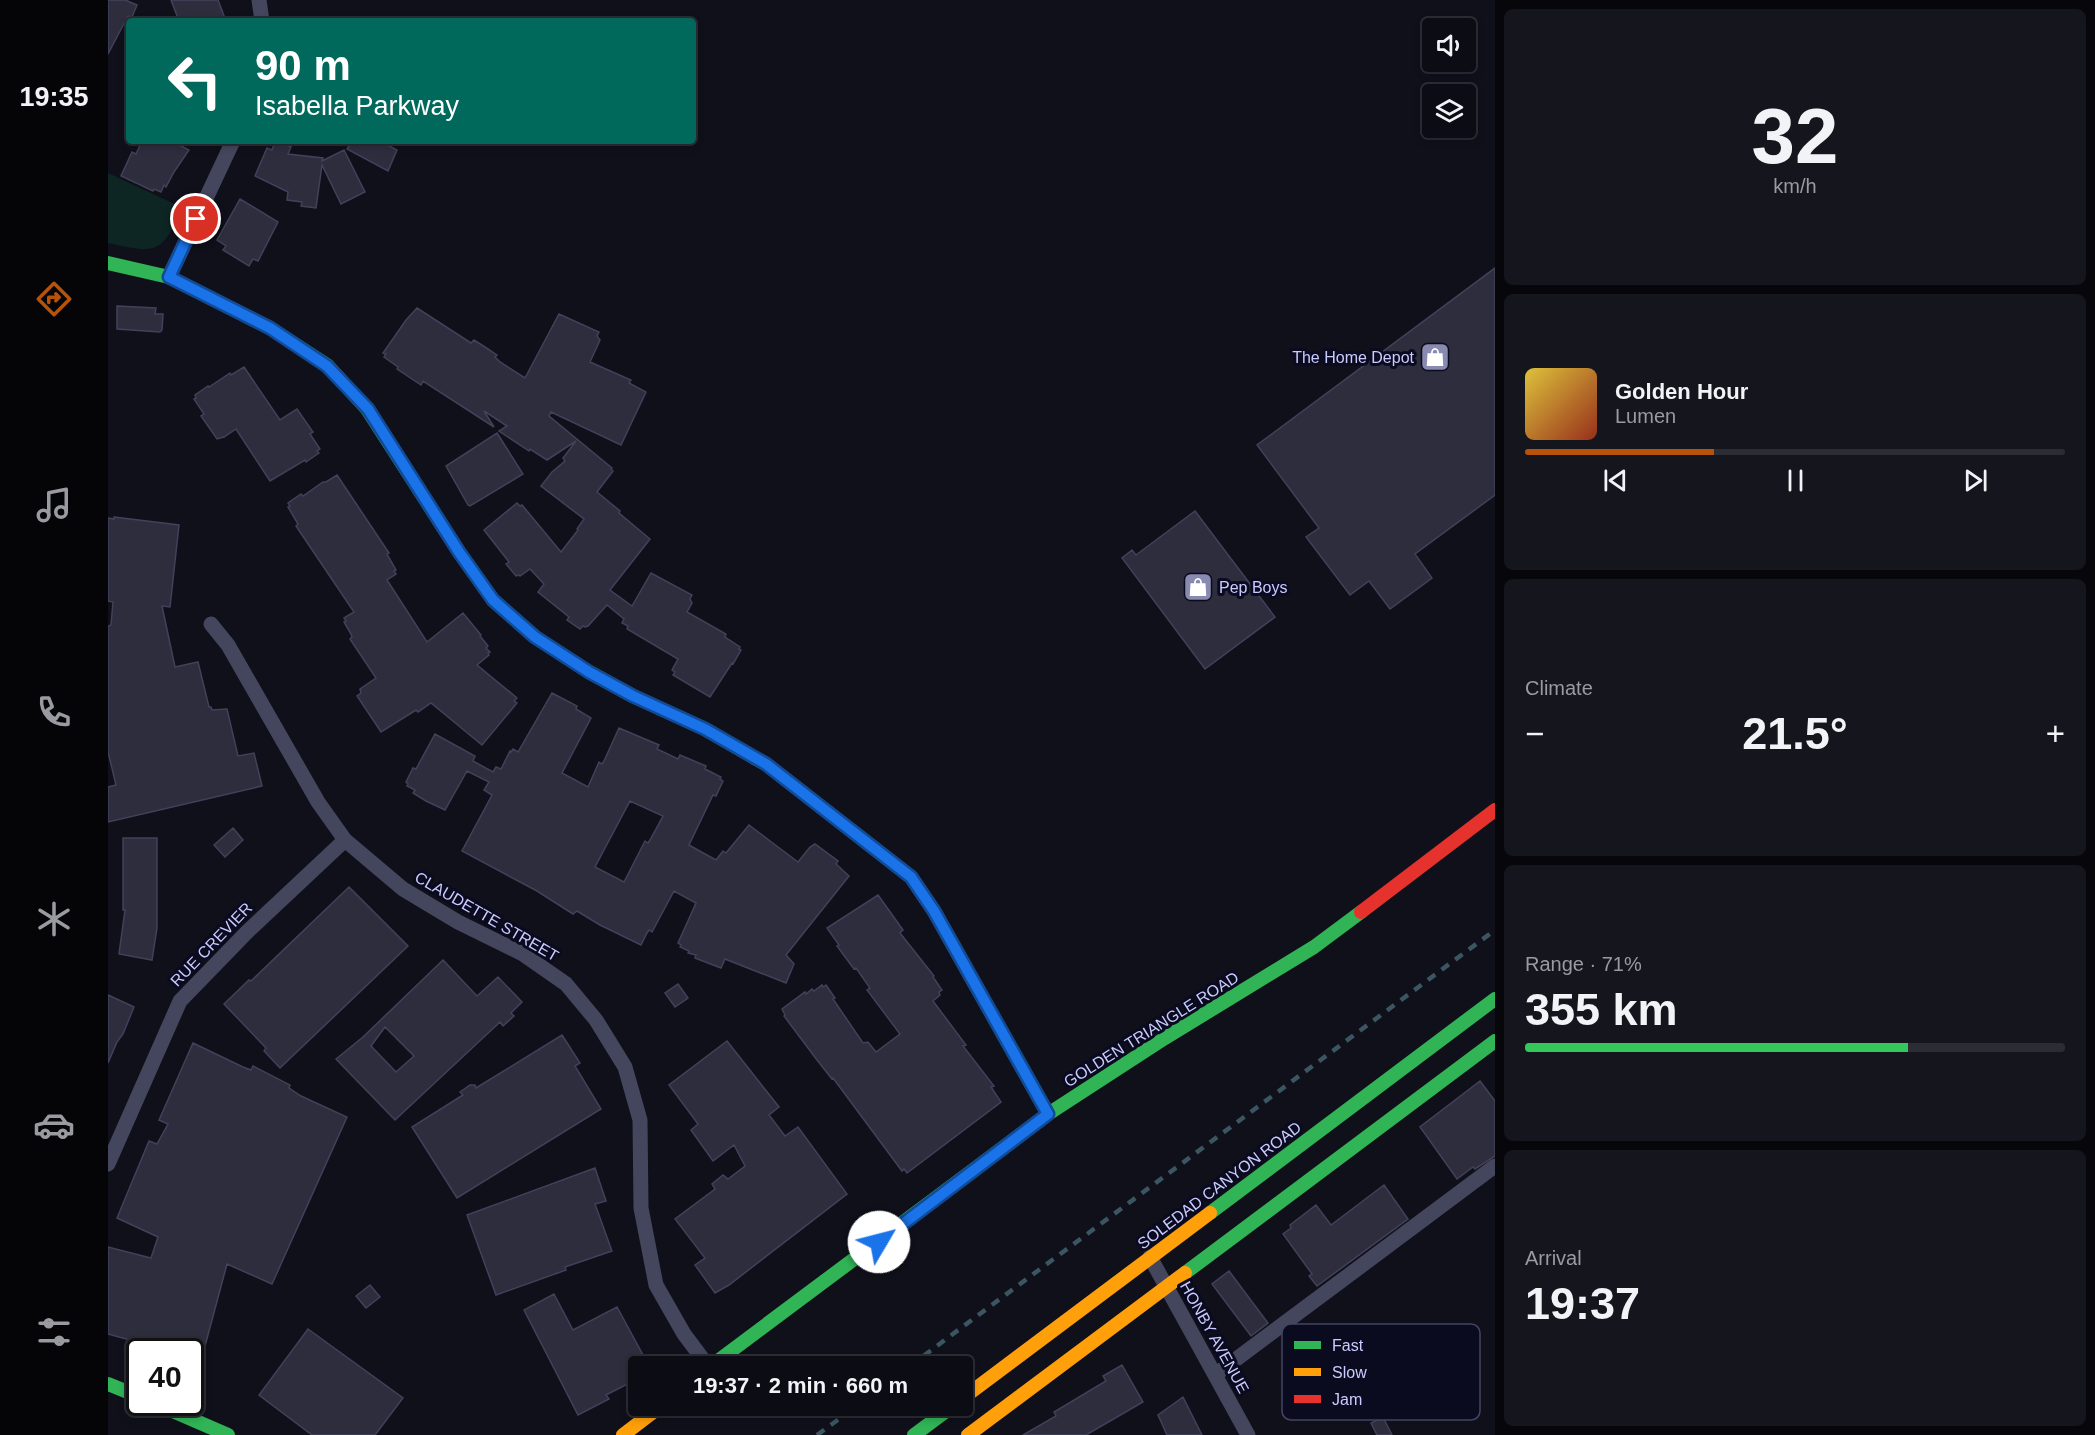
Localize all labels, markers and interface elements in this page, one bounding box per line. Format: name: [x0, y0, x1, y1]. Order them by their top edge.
map controls: [1422, 18, 1476, 138]
button: sound: [1422, 18, 1476, 72]
icon: left: [156, 42, 234, 120]
text: 90 m: [255, 42, 351, 89]
text: 19:35: [19, 82, 89, 112]
button: layers: [1422, 84, 1476, 138]
text: Isabella Parkway: [255, 91, 459, 121]
text: 32: [1752, 92, 1838, 180]
text: km/h: [1773, 175, 1817, 197]
pin: [170, 193, 221, 244]
icon: arrive: [179, 202, 212, 235]
icon: directions: [33, 278, 75, 320]
shop icon: The Home Depot: [1419, 341, 1451, 373]
place label: The Home Depot: [1292, 349, 1415, 366]
text: Golden Hour: [1615, 379, 1748, 404]
text: Lumen: [1615, 405, 1676, 427]
icon: previous: [1599, 464, 1632, 497]
icon: pause: [1779, 464, 1812, 497]
icon: next: [1959, 464, 1992, 497]
icon: music: [33, 484, 75, 526]
shop icon: Pep Boys: [1182, 571, 1214, 603]
place label: Pep Boys: [1219, 579, 1287, 596]
text: Climate: [1525, 677, 1593, 699]
icon: phone: [33, 691, 75, 733]
text: 21.5°: [1742, 708, 1848, 759]
text: −: [1525, 715, 1544, 752]
text: +: [2046, 715, 2065, 752]
street label: CLAUDETTE STREET: [412, 868, 562, 965]
icon: climate: [33, 898, 75, 940]
street label: RUE CREVIER: [167, 899, 255, 990]
text: Range · 71%: [1525, 953, 1642, 975]
street label: GOLDEN TRIANGLE ROAD: [1061, 969, 1242, 1090]
text: 355 km: [1525, 984, 1678, 1035]
icon: car: [33, 1104, 75, 1146]
street label: SOLEDAD CANYON ROAD: [1134, 1118, 1304, 1252]
position arrow: [847, 1210, 911, 1274]
text: Arrival: [1525, 1247, 1582, 1269]
text: 19:37: [1525, 1278, 1640, 1329]
street label: HONBY AVENUE: [1177, 1279, 1252, 1396]
icon: filters: [33, 1311, 75, 1353]
legend: [1282, 1324, 1480, 1420]
text: Fast: [1332, 1337, 1364, 1354]
speed limit sign: 40: [126, 1338, 204, 1416]
text: Slow: [1332, 1364, 1367, 1381]
text: 19:37 · 2 min · 660 m: [693, 1373, 908, 1398]
text: Jam: [1332, 1391, 1362, 1408]

